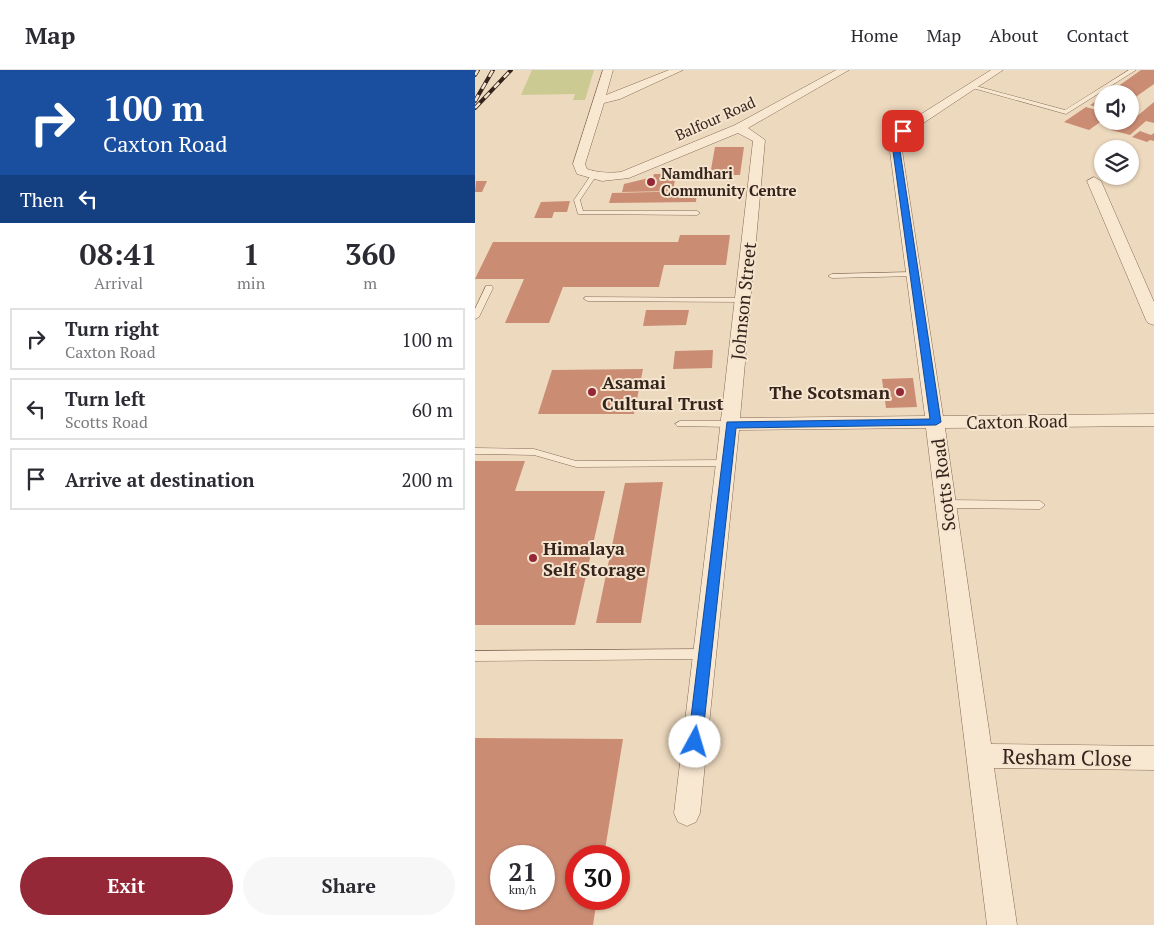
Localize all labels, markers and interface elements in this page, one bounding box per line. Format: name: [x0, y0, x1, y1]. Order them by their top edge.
text: Map: [25, 19, 75, 51]
text: Home: [851, 23, 898, 47]
text: Map: [926, 23, 961, 47]
text: About: [989, 23, 1038, 47]
text: Contact: [1066, 23, 1129, 47]
text: 100 m: [103, 85, 204, 131]
map controls: [1094, 85, 1139, 185]
button: sound: [1094, 85, 1139, 130]
icon: right: [20, 90, 85, 155]
street label: Balfour Road: [672, 91, 758, 145]
pin: [882, 110, 924, 152]
icon: arrive: [889, 117, 917, 145]
text: Caxton Road: [103, 129, 228, 158]
button: layers: [1094, 140, 1139, 185]
place label: Namdhari Community Centre: [661, 163, 797, 200]
marker: Namdhari Community Centre: [645, 176, 657, 188]
icon: left: [74, 185, 102, 213]
text: Then: [20, 187, 64, 212]
text: 08:41: [79, 234, 158, 274]
text: 1: [243, 234, 260, 274]
text: 360: [345, 234, 396, 274]
street label: Johnson Street: [725, 241, 761, 361]
text: Arrival: [94, 272, 143, 294]
text: min: [237, 272, 265, 294]
text: m: [363, 272, 377, 294]
text: Turn right: [65, 316, 159, 341]
icon: right: [22, 325, 50, 353]
text: 100 m: [402, 327, 453, 352]
text: Caxton Road: [65, 341, 156, 363]
place label: Asamai Cultural Trust: [602, 370, 724, 415]
place label: The Scotsman: [769, 380, 890, 404]
text: Turn left: [65, 386, 146, 411]
marker: Asamai Cultural Trust: [586, 386, 598, 398]
marker: The Scotsman: [894, 386, 906, 398]
icon: left: [22, 395, 50, 423]
text: 60 m: [412, 397, 453, 422]
street label: Caxton Road: [966, 408, 1068, 434]
text: Scotts Road: [65, 411, 148, 433]
street label: Scotts Road: [925, 437, 961, 533]
icon: arrive: [22, 465, 50, 493]
text: Arrive at destination: [65, 467, 254, 492]
text: 200 m: [402, 467, 453, 492]
place label: Himalaya Self Storage: [543, 536, 646, 581]
marker: Himalaya Self Storage: [527, 552, 539, 564]
position arrow: [668, 715, 720, 767]
street label: Resham Close: [1002, 742, 1132, 772]
speed limit sign: 30: [565, 845, 630, 910]
text: 21: [508, 855, 537, 888]
button: Exit: [20, 857, 233, 915]
button: Share: [243, 857, 455, 915]
text: km/h: [509, 882, 536, 897]

